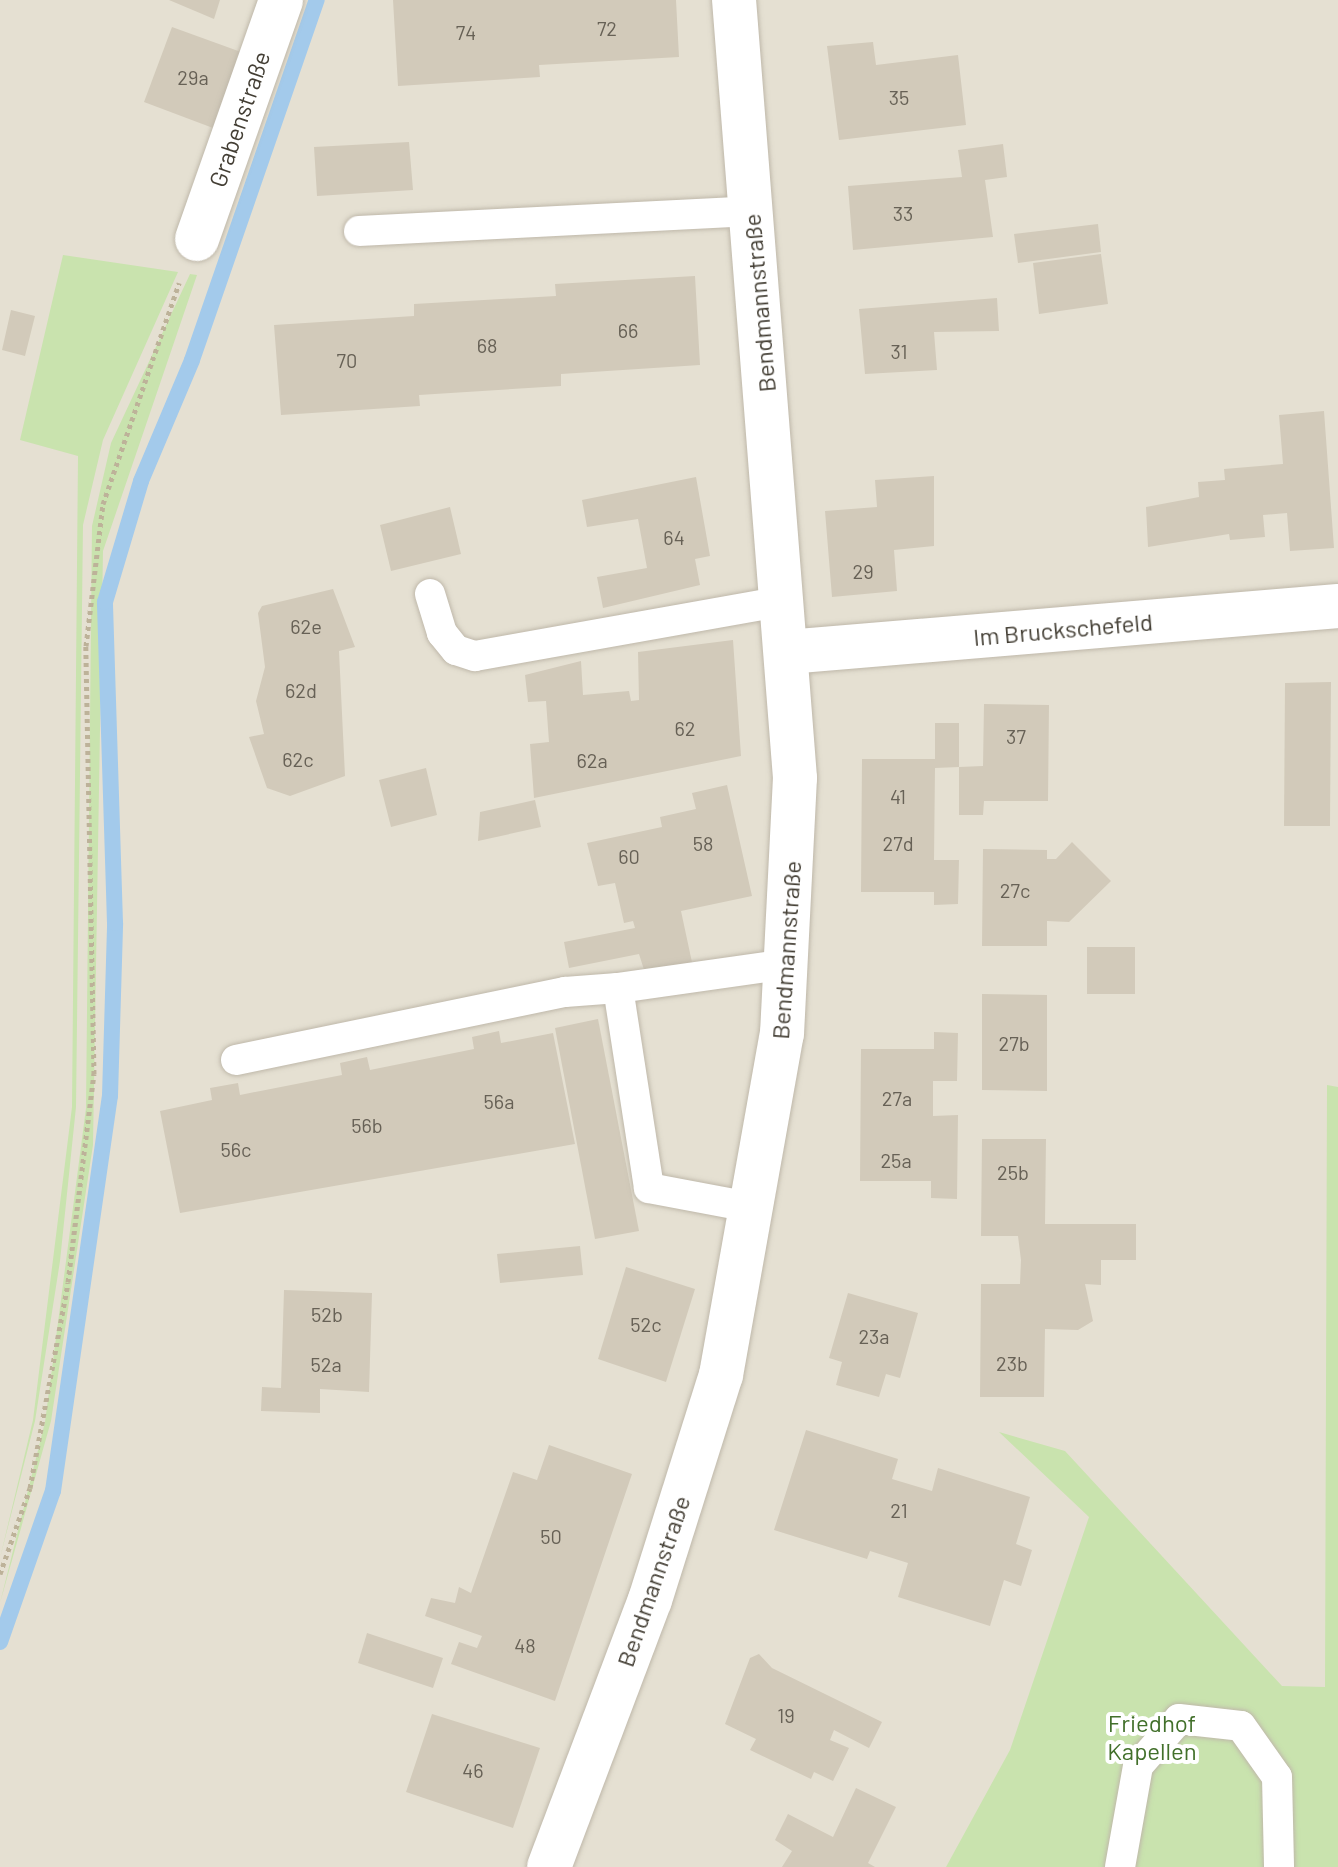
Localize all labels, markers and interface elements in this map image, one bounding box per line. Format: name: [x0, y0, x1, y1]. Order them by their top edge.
house number: 72: [597, 16, 617, 40]
house number: 74: [456, 20, 476, 44]
street label: Grabenstraße: [202, 47, 276, 191]
house number: 29a: [177, 65, 209, 89]
house number: 35: [889, 85, 909, 109]
house number: 33: [893, 201, 913, 225]
street label: Bendmannstraße: [737, 213, 781, 393]
house number: 66: [618, 318, 638, 342]
house number: 68: [477, 333, 497, 357]
house number: 31: [890, 339, 908, 363]
house number: 70: [337, 348, 357, 372]
house number: 64: [663, 525, 685, 549]
house number: 29: [852, 559, 874, 583]
street label: Im Bruckschefeld: [972, 607, 1154, 651]
house number: 62e: [290, 614, 322, 638]
house number: 62d: [285, 678, 317, 702]
house number: 62: [674, 716, 696, 740]
house number: 37: [1006, 724, 1026, 748]
house number: 62c: [282, 747, 314, 771]
house number: 62a: [576, 748, 608, 772]
house number: 41: [890, 784, 906, 808]
house number: 58: [693, 831, 713, 855]
house number: 27d: [882, 831, 914, 855]
house number: 60: [618, 844, 640, 868]
street label: Bendmannstraße: [765, 860, 807, 1040]
house number: 27c: [1000, 878, 1030, 902]
house number: 27b: [998, 1031, 1030, 1055]
house number: 27a: [882, 1086, 912, 1110]
house number: 56a: [484, 1089, 514, 1113]
house number: 56b: [351, 1113, 383, 1137]
house number: 56c: [221, 1137, 251, 1161]
house number: 25a: [880, 1148, 912, 1172]
house number: 25b: [997, 1160, 1029, 1184]
house number: 52b: [311, 1302, 343, 1326]
house number: 52c: [630, 1312, 662, 1336]
house number: 23a: [858, 1324, 890, 1348]
house number: 23b: [996, 1351, 1028, 1375]
house number: 52a: [310, 1352, 342, 1376]
street label: Bendmannstraße: [610, 1492, 696, 1670]
house number: 21: [890, 1498, 908, 1522]
house number: 50: [540, 1524, 562, 1548]
house number: 48: [514, 1633, 536, 1657]
house number: 19: [777, 1703, 795, 1727]
park label: Friedhof Kapellen: [1107, 1709, 1197, 1765]
house number: 46: [462, 1758, 484, 1782]

